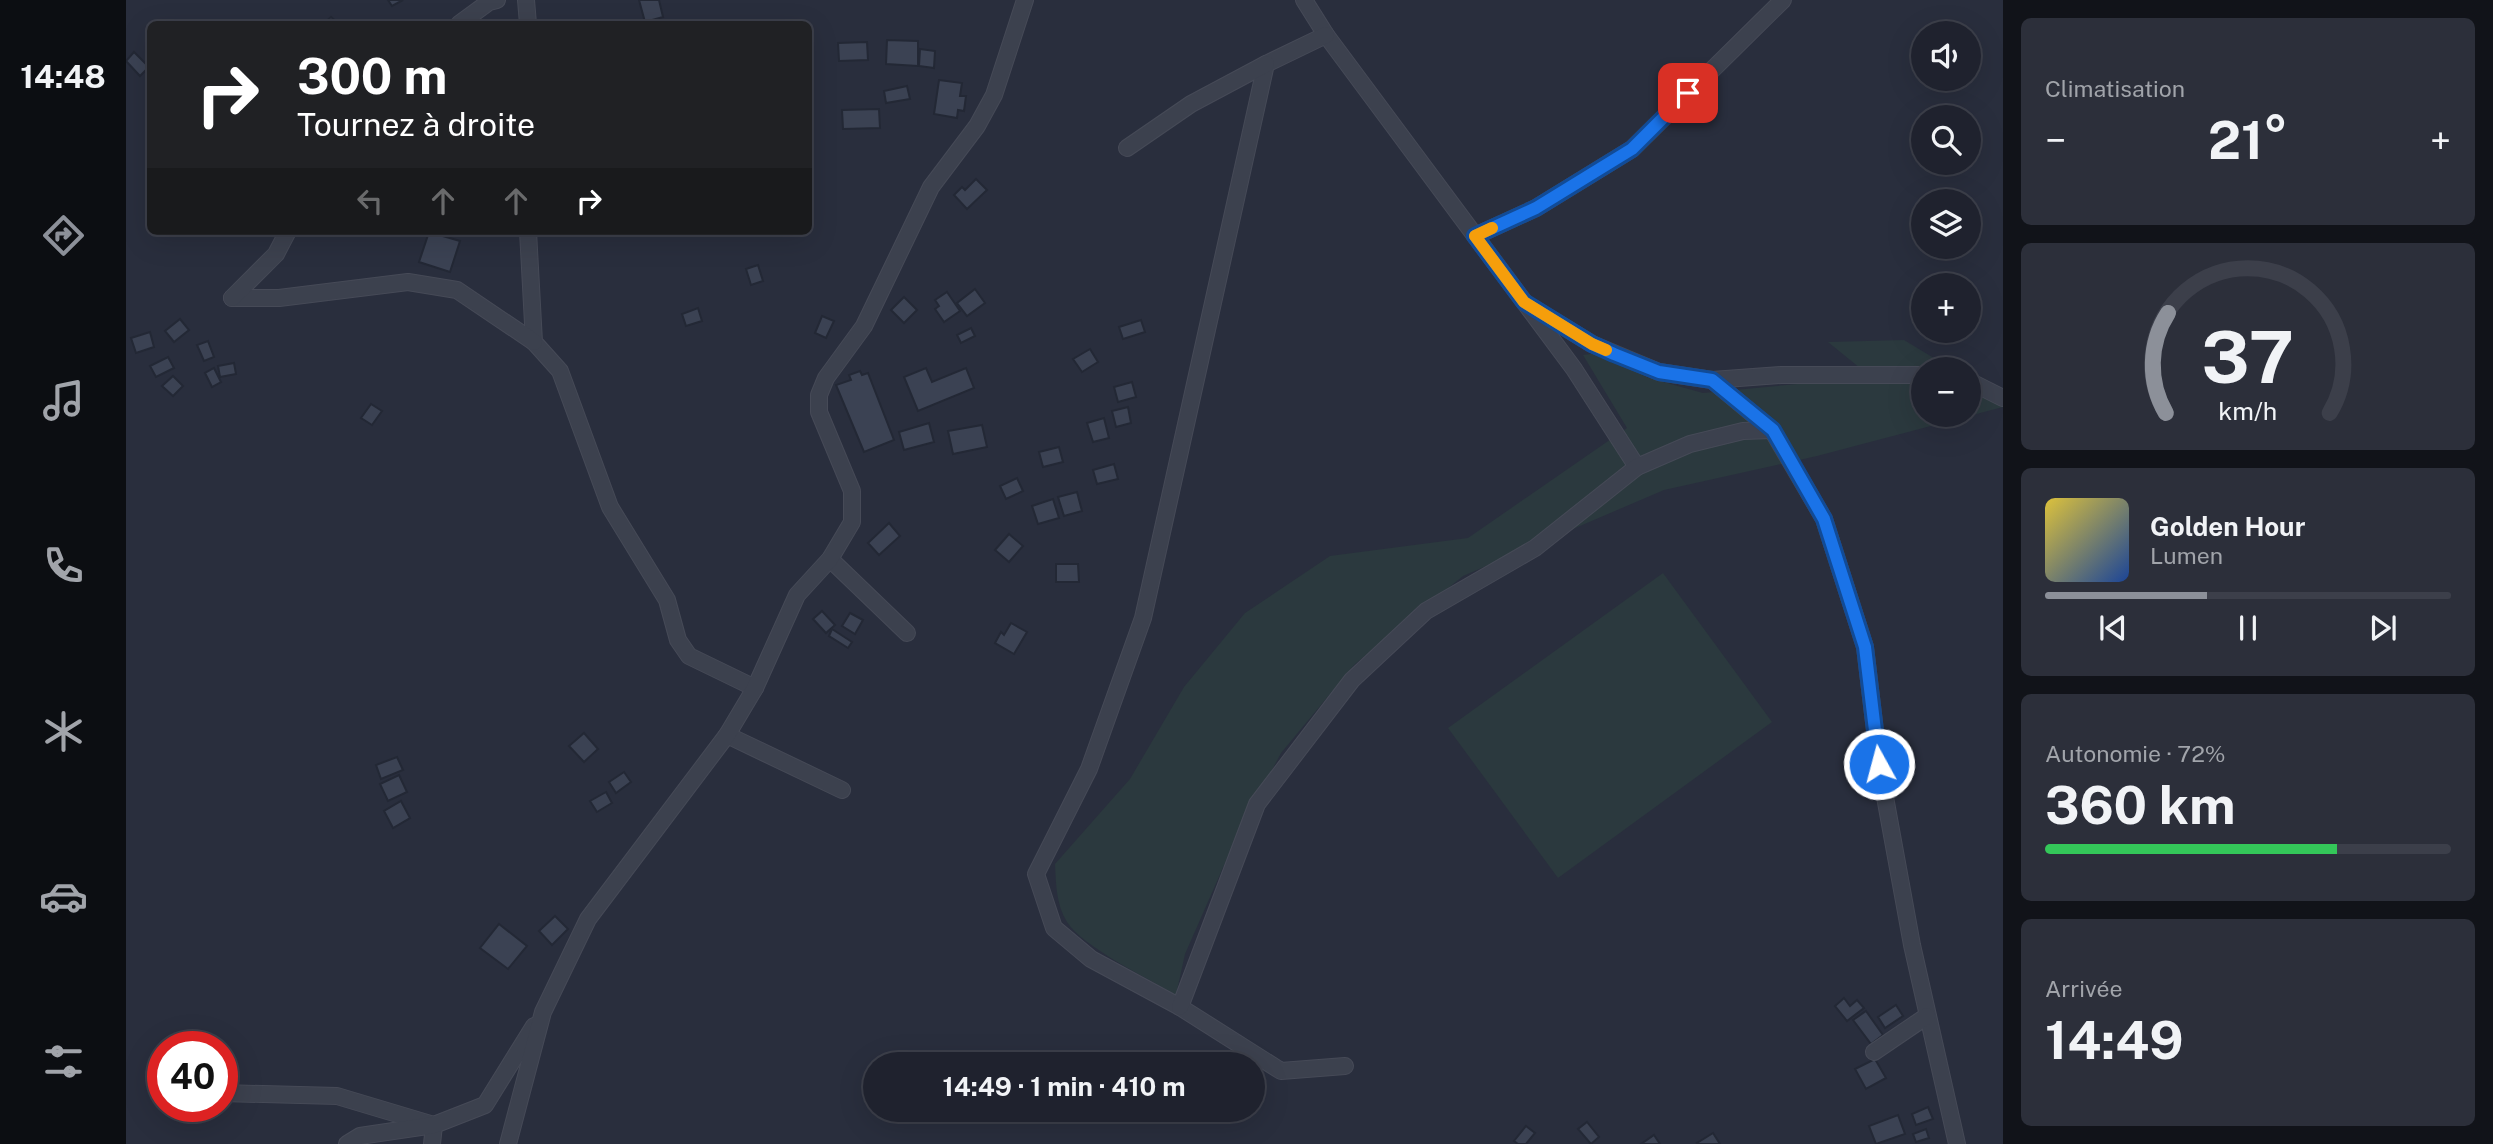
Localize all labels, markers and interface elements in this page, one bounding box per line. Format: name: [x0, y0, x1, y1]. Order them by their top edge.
map controls: [1911, 21, 1981, 427]
button: sound: [1911, 21, 1981, 91]
text: 300 m: [297, 47, 447, 105]
icon: right: [182, 49, 273, 140]
text: 14:48: [20, 58, 106, 95]
pin: [1658, 63, 1718, 123]
icon: arrive: [1669, 74, 1707, 112]
text: Climatisation: [2045, 75, 2185, 102]
button: search: [1911, 105, 1981, 175]
text: Tournez à droite: [297, 106, 535, 143]
text: 21°: [2208, 110, 2288, 171]
text: −: [2045, 118, 2066, 163]
text: +: [2430, 118, 2451, 163]
icon: left: [351, 182, 389, 220]
icon: ahead: [424, 182, 462, 220]
icon: ahead: [497, 182, 535, 220]
icon: right: [570, 182, 608, 220]
button: layers: [1911, 189, 1981, 259]
icon: directions: [39, 211, 88, 260]
button: +: [1911, 273, 1981, 343]
text: 37: [2202, 314, 2294, 399]
button: −: [1911, 357, 1981, 427]
icon: music: [39, 376, 88, 425]
text: km/h: [2219, 396, 2277, 426]
text: Golden Hour: [2150, 511, 2305, 542]
icon: phone: [39, 541, 88, 590]
text: Lumen: [2150, 542, 2223, 569]
icon: previous: [2094, 609, 2132, 647]
icon: pause: [2229, 609, 2267, 647]
icon: next: [2364, 609, 2402, 647]
icon: climate: [39, 707, 88, 756]
position arrow: [1842, 727, 1916, 801]
text: Autonomie · 72%: [2045, 740, 2226, 767]
text: 360 km: [2045, 775, 2236, 836]
icon: car: [39, 872, 88, 921]
text: Arrivée: [2045, 975, 2122, 1002]
text: 14:49: [2045, 1010, 2184, 1071]
speed limit sign: 40: [147, 1031, 238, 1122]
icon: filters: [39, 1037, 88, 1086]
text: 14:49 · 1 min · 410 m: [943, 1071, 1185, 1102]

